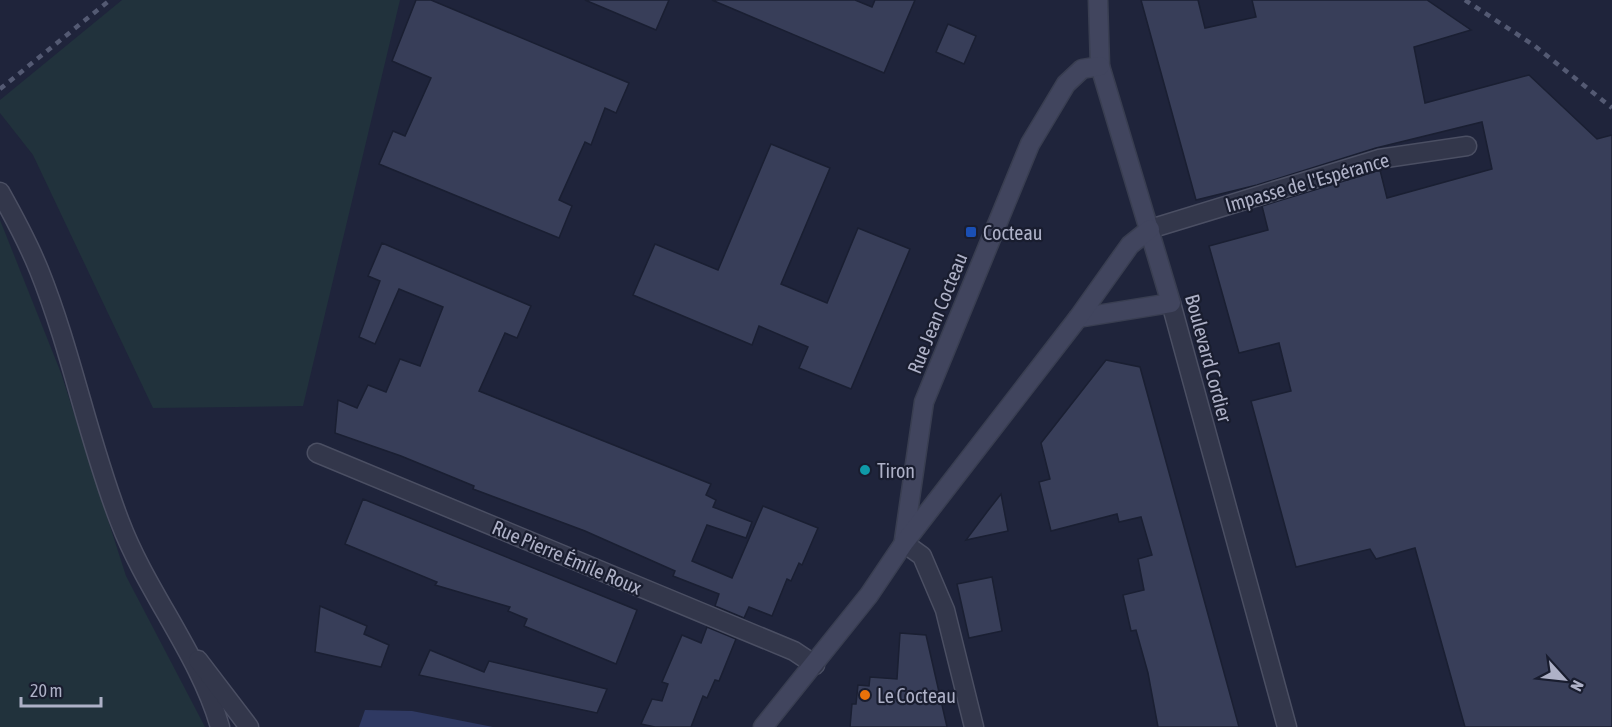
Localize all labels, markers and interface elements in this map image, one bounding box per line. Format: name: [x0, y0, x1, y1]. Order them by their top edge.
street label: Impasse de l'Espérance: [1222, 148, 1392, 216]
place label: Cocteau: [983, 221, 1042, 244]
marker: Cocteau: [964, 225, 978, 239]
street label: Rue Jean Cocteau: [902, 249, 972, 377]
street label: Boulevard Cordier: [1181, 292, 1237, 425]
place label: Tiron: [877, 459, 915, 482]
marker: Tiron: [858, 463, 872, 477]
street label: Rue Pierre Émile Roux: [489, 515, 645, 599]
north arrow: [1534, 649, 1594, 709]
scale bar: [21, 670, 100, 708]
text: N: [1567, 678, 1588, 694]
text: 20 m: [30, 680, 62, 701]
place label: Le Cocteau: [877, 684, 956, 707]
marker: Le Cocteau: [858, 688, 872, 702]

